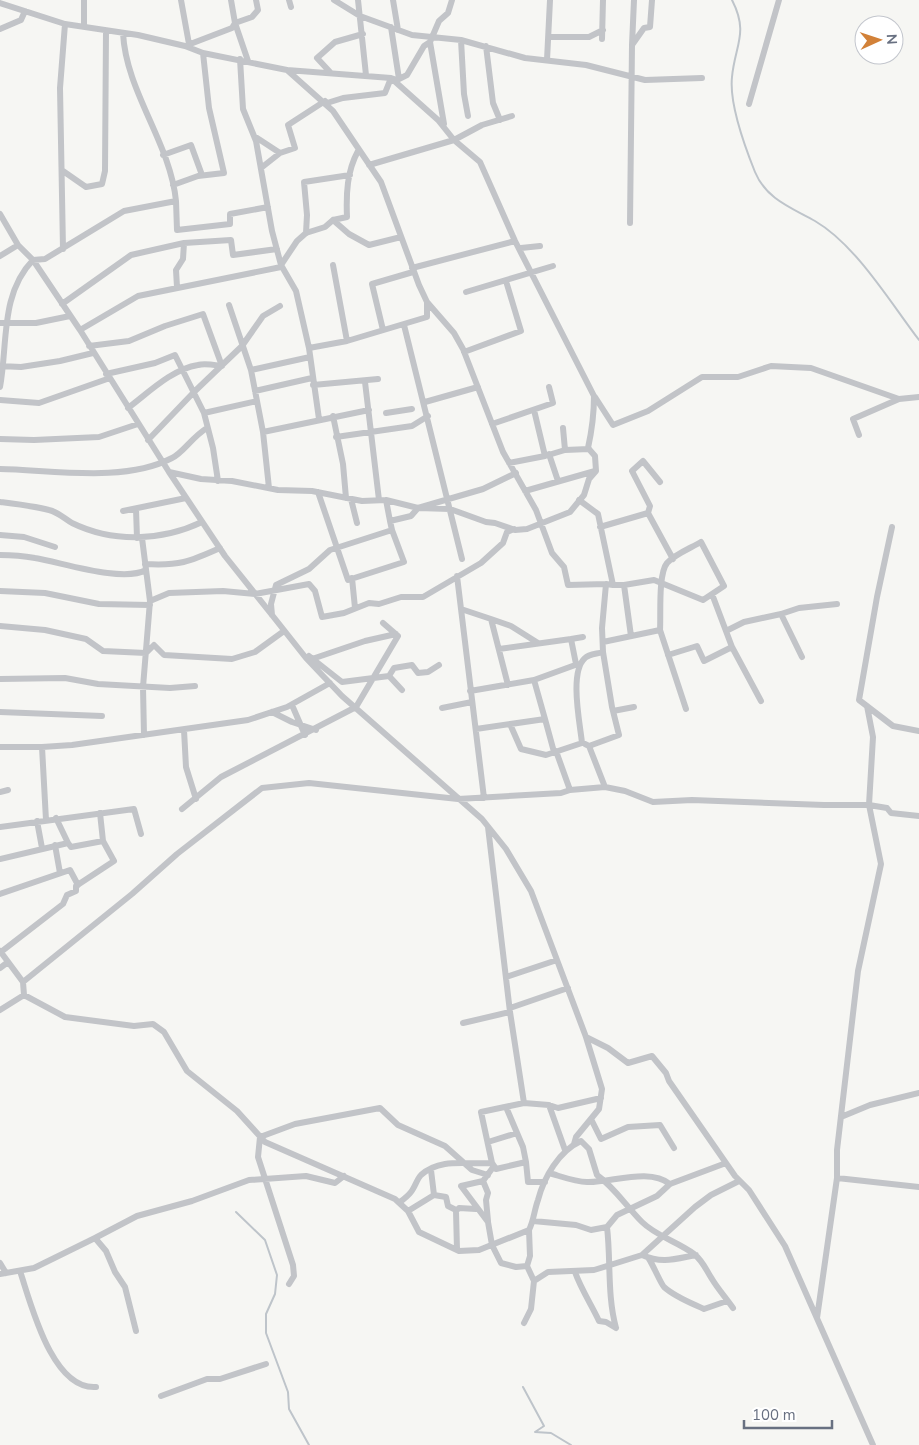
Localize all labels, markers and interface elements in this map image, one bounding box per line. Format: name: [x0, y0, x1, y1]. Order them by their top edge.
north arrow: [854, 15, 904, 65]
text: N: [882, 34, 901, 45]
scale bar: [744, 1398, 832, 1430]
text: 100 m: [752, 1405, 796, 1425]

